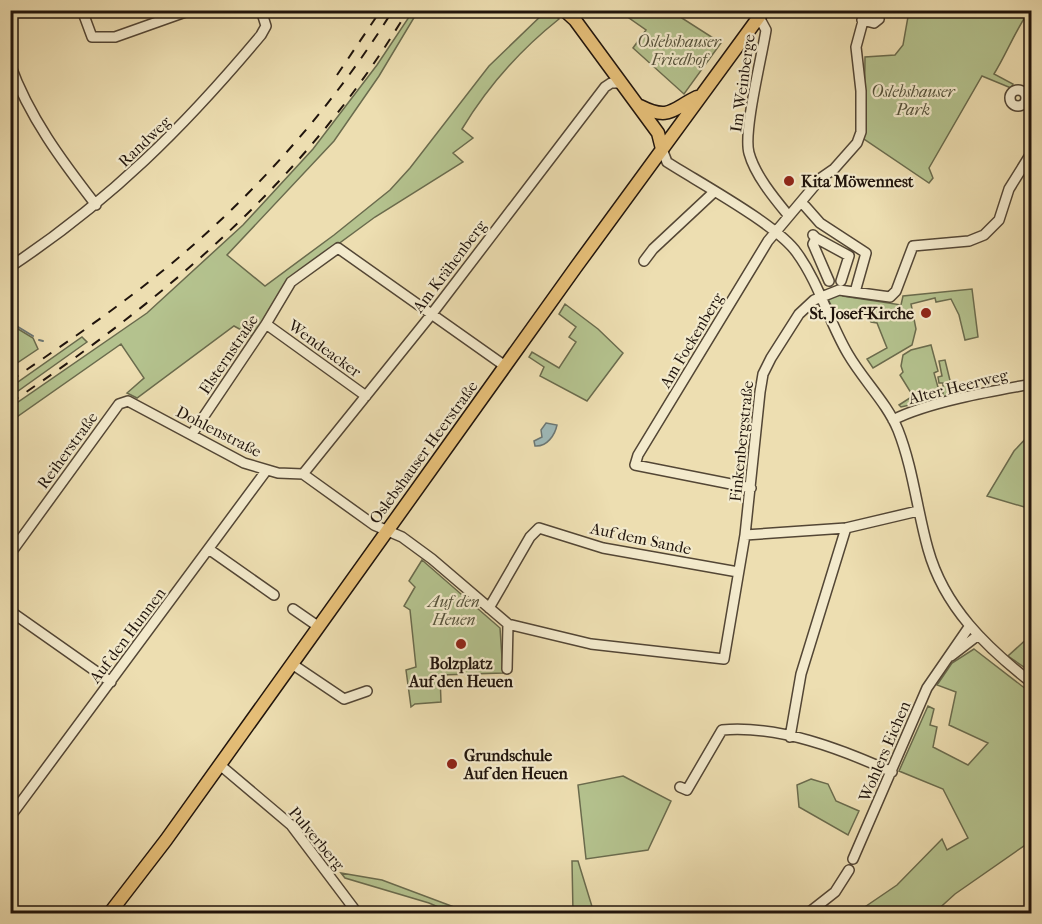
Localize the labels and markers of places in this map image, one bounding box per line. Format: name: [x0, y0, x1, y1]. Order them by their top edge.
place label: Kita Möwennest: [801, 172, 914, 191]
marker: Kita Möwennest: [782, 174, 796, 188]
place label: St. Josef-Kirche: [810, 304, 914, 324]
marker: St. Josef-Kirche: [919, 306, 933, 320]
marker: Bolzplatz Auf den Heuen: [454, 637, 468, 651]
place label: Bolzplatz Auf den Heuen: [408, 654, 514, 691]
place label: Grundschule Auf den Heuen: [463, 746, 569, 783]
marker: Grundschule Auf den Heuen: [445, 757, 459, 771]

